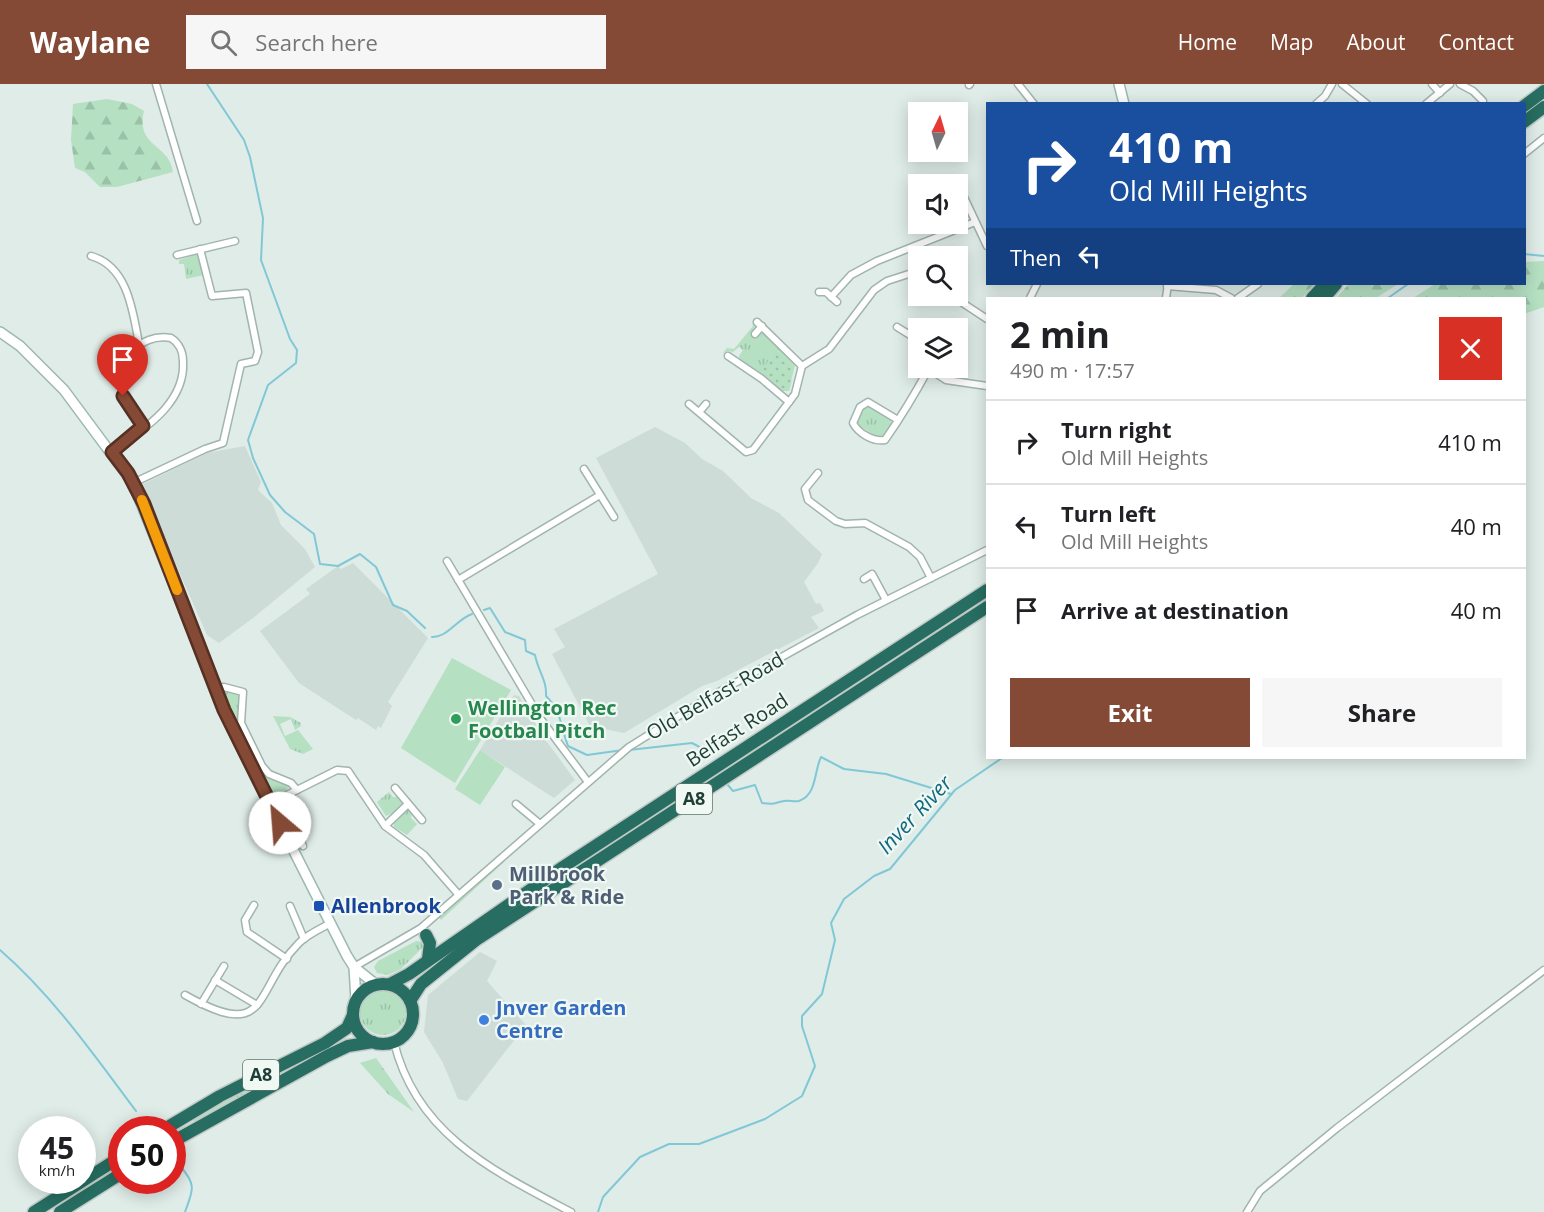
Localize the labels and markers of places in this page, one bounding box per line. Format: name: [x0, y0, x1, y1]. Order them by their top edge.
pin: [97, 334, 148, 396]
place label: Wellington Rec Football Pitch: [468, 694, 617, 744]
marker: Wellington Rec Football Pitch: [449, 712, 463, 726]
place label: Millbrook Park & Ride: [509, 860, 624, 910]
marker: Millbrook Park & Ride: [490, 878, 504, 892]
place label: Allenbrook: [331, 892, 441, 919]
marker: Allenbrook: [312, 899, 326, 913]
place label: Jnver Garden Centre: [494, 994, 627, 1044]
marker: Jnver Garden Centre: [477, 1013, 491, 1027]

